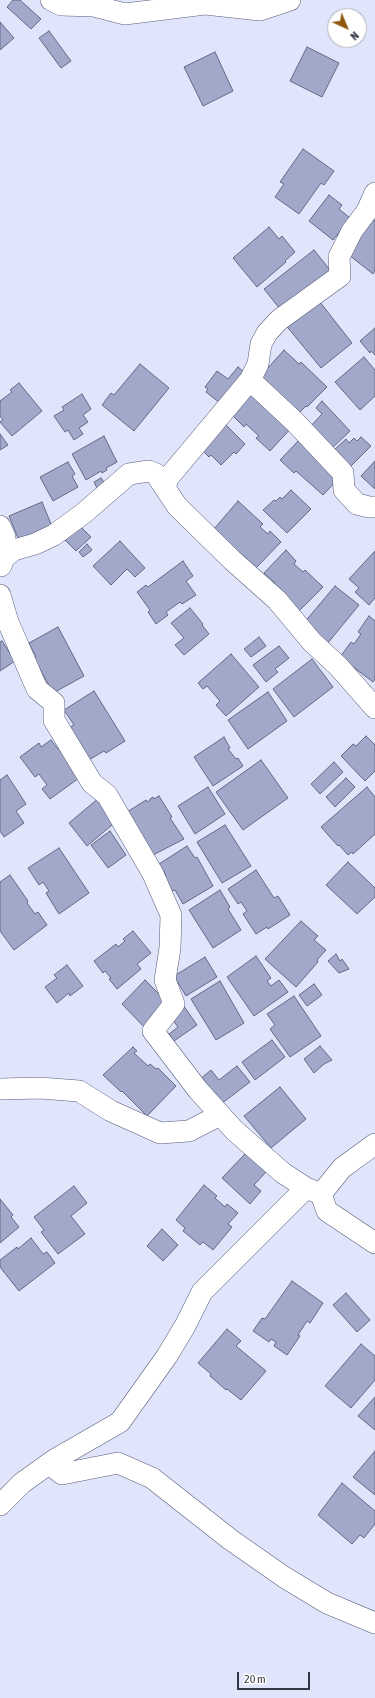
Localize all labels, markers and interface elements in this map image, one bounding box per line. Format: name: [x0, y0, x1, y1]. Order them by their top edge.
north arrow: [327, 8, 367, 48]
text: N: [348, 29, 361, 42]
scale bar: [239, 1664, 312, 1690]
text: 20 m: [244, 1672, 266, 1686]

